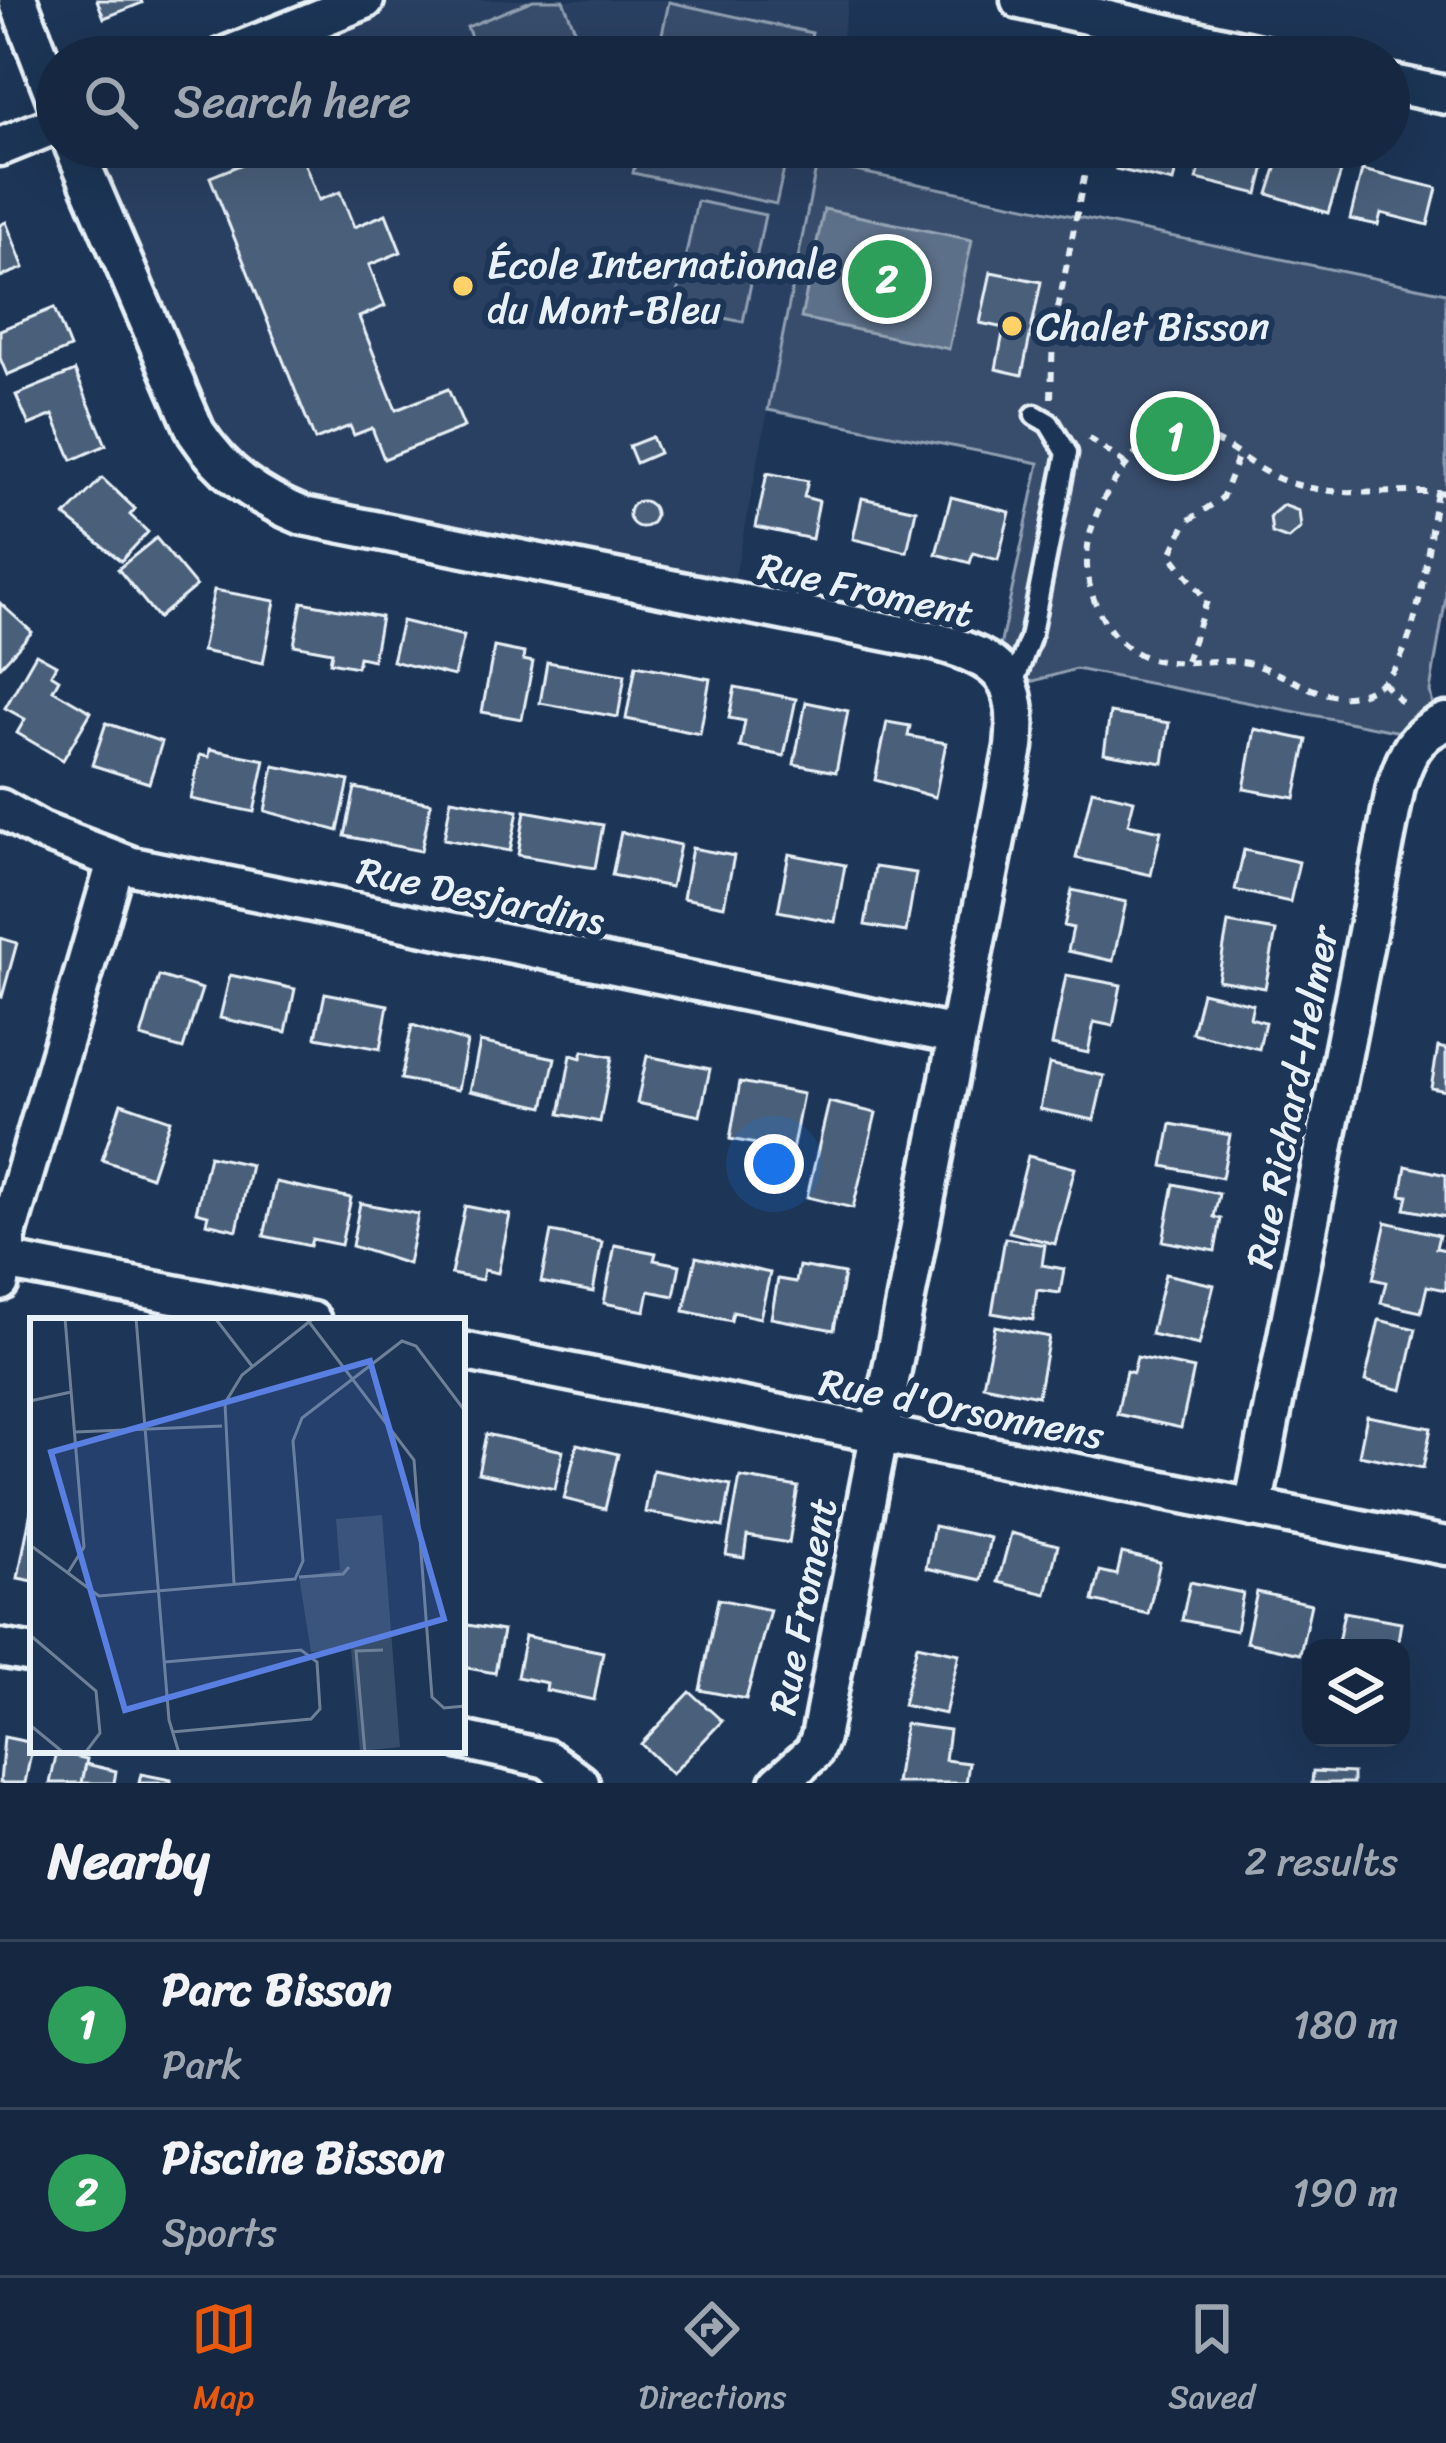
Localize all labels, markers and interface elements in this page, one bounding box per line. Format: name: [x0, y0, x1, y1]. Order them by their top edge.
search box: [36, 36, 1410, 168]
text: Search here: [174, 62, 411, 142]
icon: search: [78, 69, 144, 135]
place label: École Internationale du Mont-Bleu: [487, 230, 837, 344]
pin: 2: [848, 234, 926, 324]
marker: École Internationale du Mont-Bleu: [450, 273, 476, 299]
place label: Chalet Bisson: [1036, 292, 1270, 361]
marker: Chalet Bisson: [999, 313, 1025, 339]
pin: 1: [1136, 391, 1214, 481]
street label: Rue Froment: [751, 531, 981, 648]
street label: Rue Desjardins: [351, 836, 611, 955]
street label: Rue Richard-Helmer: [1225, 918, 1359, 1274]
your location: [744, 1134, 804, 1194]
inset map: [30, 1318, 465, 1753]
street label: Rue d'Orsonnens: [814, 1347, 1111, 1470]
street label: Rue Froment: [748, 1492, 857, 1720]
map controls: [1302, 1639, 1410, 1747]
button: layers: [1302, 1639, 1410, 1747]
text: Nearby: [48, 1816, 209, 1906]
text: 2 results: [1244, 1827, 1398, 1896]
text: Parc Bisson: [162, 1950, 391, 2030]
text: 1: [79, 1990, 95, 2059]
text: 180 m: [1293, 1990, 1398, 2059]
text: Park: [162, 2030, 242, 2099]
text: Piscine Bisson: [162, 2118, 445, 2198]
text: 2: [76, 2158, 98, 2227]
text: 190 m: [1293, 2158, 1398, 2227]
text: Sports: [162, 2198, 277, 2267]
tab: Map: [191, 2296, 257, 2426]
tab: Directions: [639, 2296, 786, 2426]
tab: Saved: [1168, 2296, 1255, 2426]

